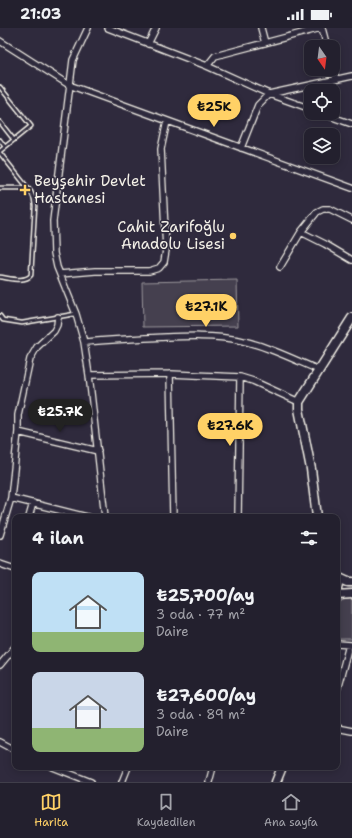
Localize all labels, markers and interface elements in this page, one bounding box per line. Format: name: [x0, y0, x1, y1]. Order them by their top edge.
text: 21:03: [20, 4, 61, 24]
north arrow: [304, 40, 340, 76]
map controls: [304, 40, 340, 164]
button: locate: [304, 84, 340, 120]
pin: ₺25K: [190, 94, 238, 128]
text: ₺25K: [197, 98, 231, 115]
button: layers: [304, 128, 340, 164]
place label: Beyşehir Devlet Hastanesi: [34, 171, 146, 208]
marker: Beyşehir Devlet Hastanesi: [19, 184, 31, 196]
place label: Cahit Zarifoğlu Anadolu Lisesi: [117, 217, 225, 254]
marker: Cahit Zarifoğlu Anadolu Lisesi: [228, 231, 238, 241]
pin: ₺27.1K: [173, 294, 239, 328]
text: ₺27.1K: [185, 298, 227, 315]
pin: ₺25.7K: [27, 399, 93, 433]
text: ₺25.7K: [37, 403, 83, 420]
pin: ₺27.6K: [197, 413, 263, 447]
text: ₺27.6K: [207, 417, 253, 434]
text: 4 ilan: [32, 527, 84, 549]
icon: filters: [298, 527, 320, 549]
text: ₺25,700/ay: [156, 584, 255, 606]
icon: home: [64, 588, 112, 636]
text: 3 oda · 77 m²: [156, 606, 245, 623]
text: Daire: [156, 623, 189, 640]
text: ₺27,600/ay: [156, 684, 256, 706]
icon: home: [64, 688, 112, 736]
text: 3 oda · 89 m²: [156, 706, 245, 723]
text: Daire: [156, 723, 189, 740]
tab: Harita: [34, 791, 68, 830]
tab: Kaydedilen: [137, 791, 195, 830]
tab: Ana sayfa: [264, 791, 318, 830]

